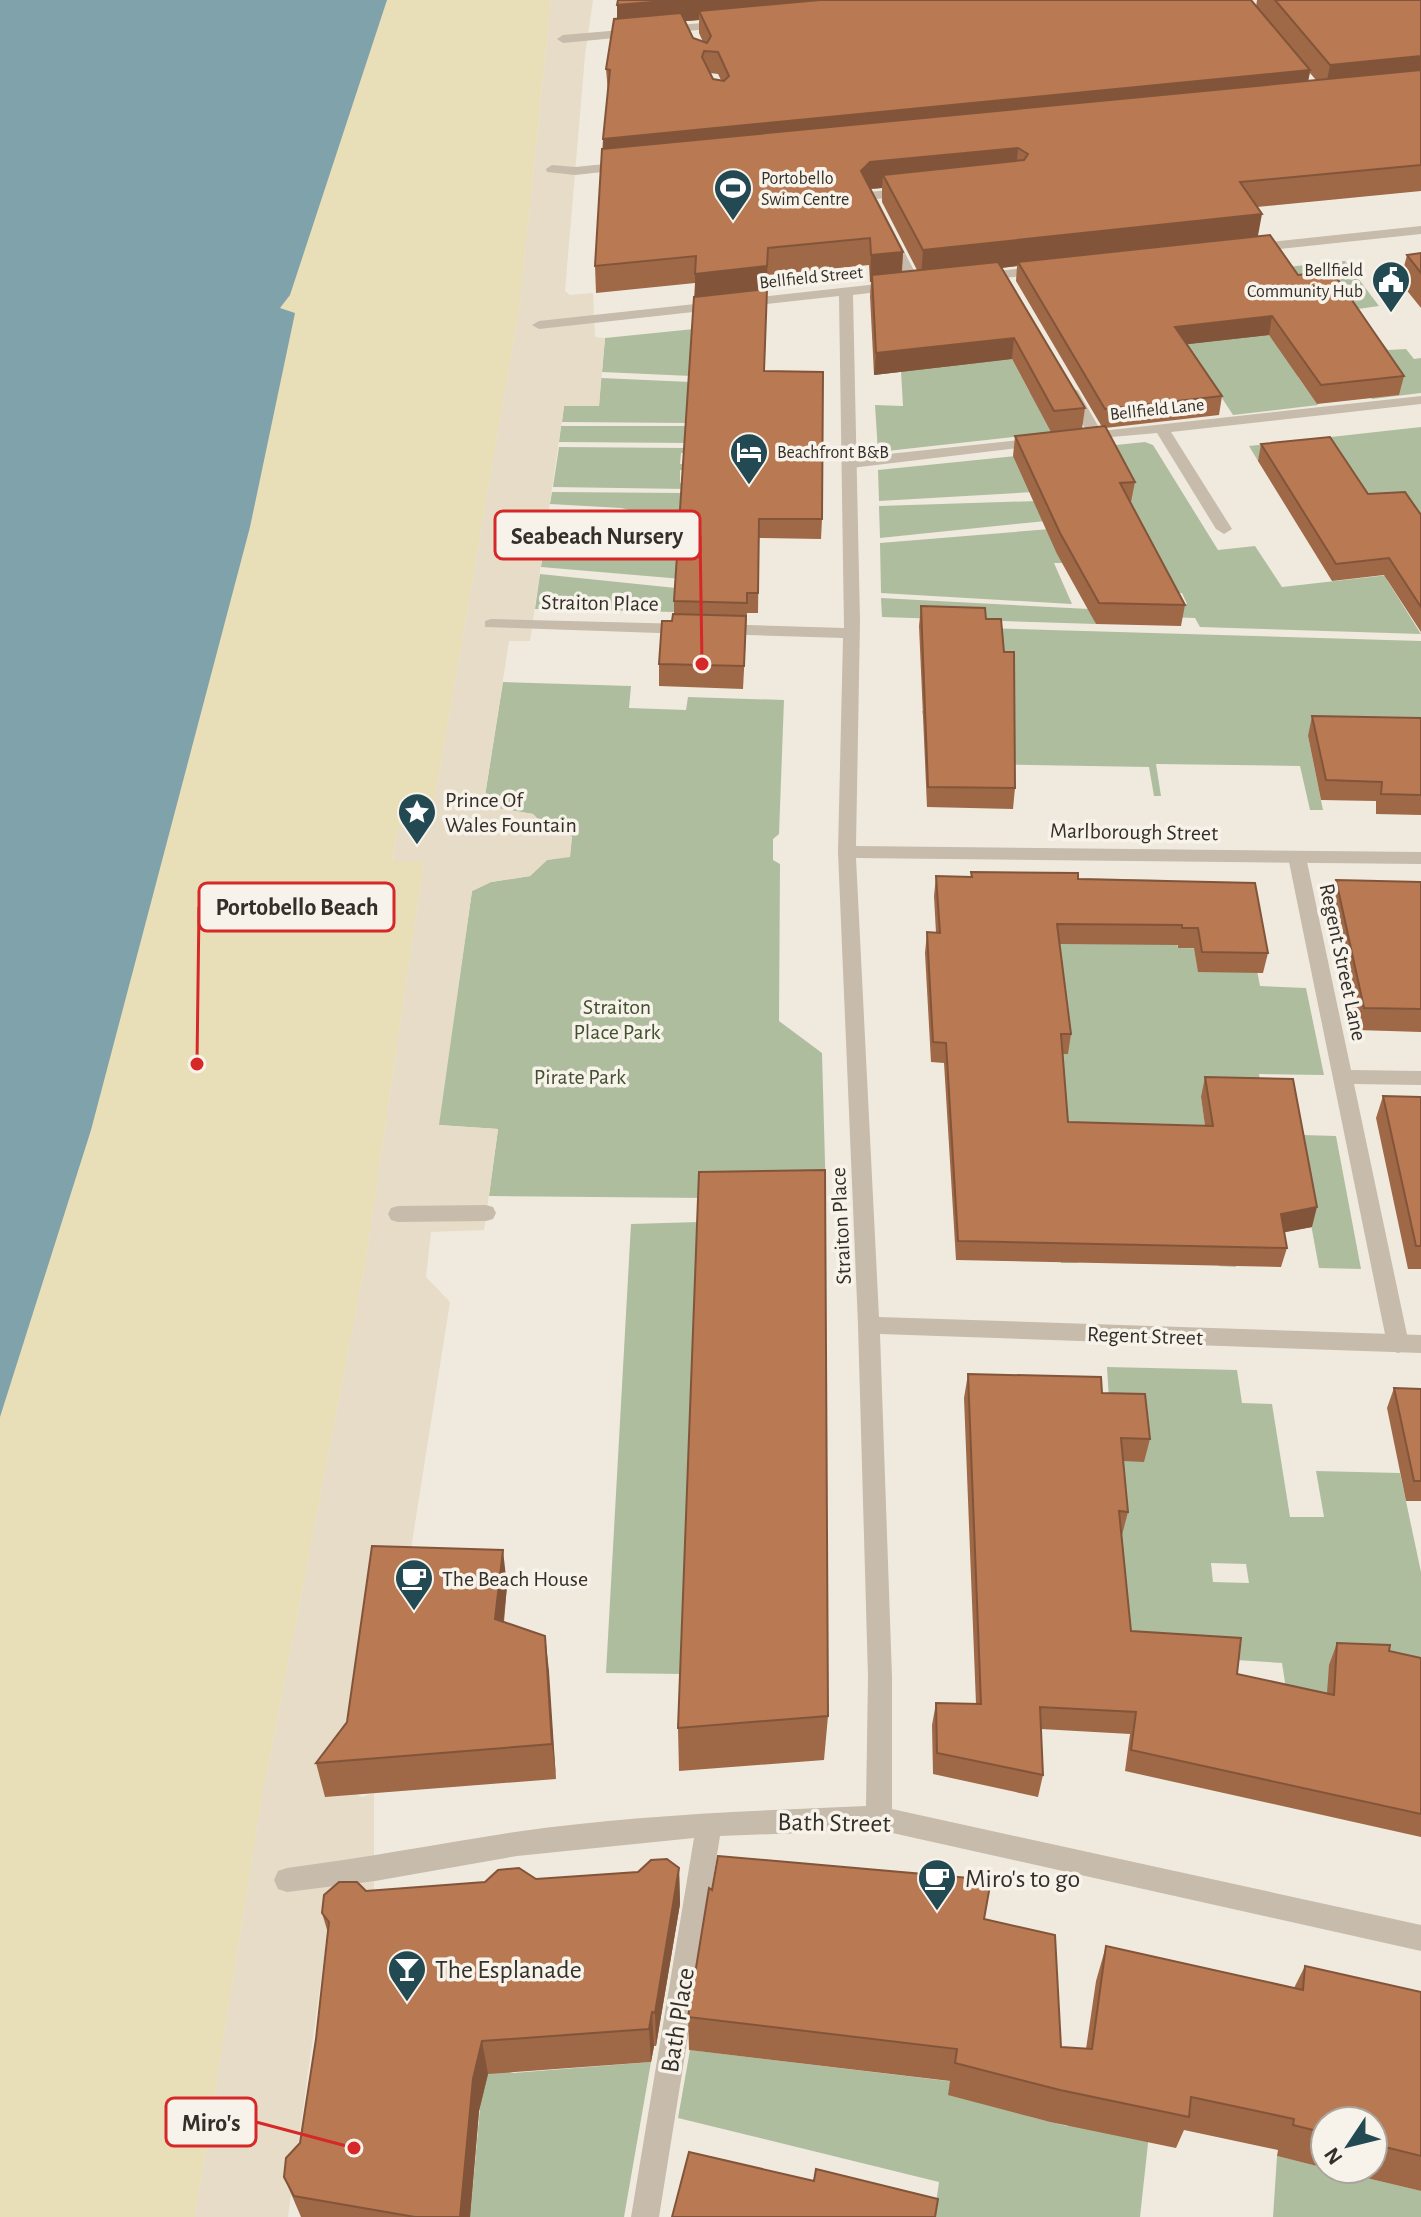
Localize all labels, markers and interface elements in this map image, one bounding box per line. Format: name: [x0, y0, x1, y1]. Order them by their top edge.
sports icon: Portobello Swim Centre: [712, 167, 754, 222]
place label: Portobello Swim Centre: [761, 170, 849, 209]
public building icon: Bellfield Community Hub: [1370, 259, 1412, 314]
place label: Bellfield Community Hub: [1247, 262, 1363, 301]
street label: Bellfield Street: [758, 264, 864, 292]
street label: Bellfield Lane: [1109, 396, 1205, 424]
hotel icon: Beachfront B&B: [728, 431, 770, 486]
place label: Beachfront B&B: [777, 444, 889, 462]
callout: Seabeach Nursery: [495, 511, 700, 559]
text: Seabeach Nursery: [511, 525, 683, 549]
street label: Straiton Place: [541, 591, 659, 615]
place label: Prince Of Wales Fountain: [445, 789, 577, 836]
place icon: Prince Of Wales Fountain: [396, 791, 438, 846]
street label: Marlborough Street: [1050, 820, 1218, 844]
street label: Regent Street Lane: [1316, 882, 1370, 1043]
callout: Portobello Beach: [199, 883, 394, 931]
text: Portobello Beach: [216, 896, 378, 920]
park label: Straiton Place Park: [573, 996, 661, 1043]
park label: Pirate Park: [534, 1066, 626, 1088]
street label: Straiton Place: [827, 1167, 855, 1285]
street label: Regent Street: [1087, 1323, 1203, 1349]
cafe icon: The Beach House: [393, 1557, 435, 1612]
place label: The Beach House: [442, 1568, 588, 1590]
street label: Bath Street: [777, 1809, 891, 1837]
cafe icon: Miro's to go: [916, 1857, 958, 1912]
place label: Miro's to go: [965, 1866, 1080, 1892]
bar icon: The Esplanade: [386, 1948, 428, 2003]
place label: The Esplanade: [435, 1957, 582, 1983]
street label: Bath Place: [657, 1966, 699, 2075]
callout: Miro's: [166, 2098, 256, 2146]
north arrow: [1309, 2105, 1389, 2185]
text: Miro's: [182, 2112, 240, 2136]
text: N: [1320, 2143, 1347, 2168]

